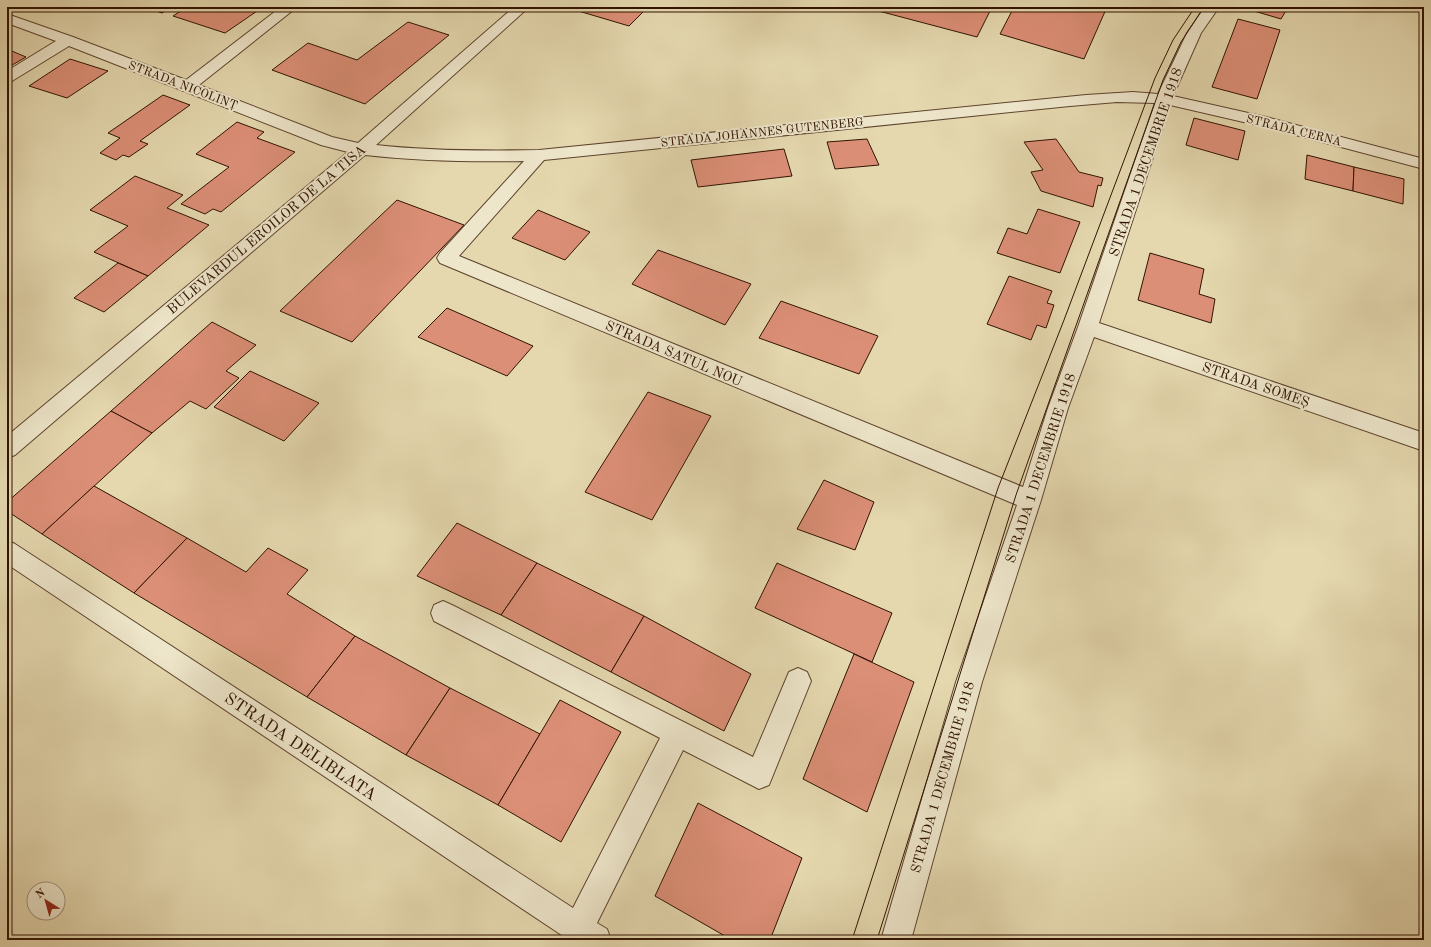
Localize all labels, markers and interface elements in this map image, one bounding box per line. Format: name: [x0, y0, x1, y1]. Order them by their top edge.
street label: STRADA NICOLINȚ: [126, 60, 239, 112]
street label: STRADA 1 DECEMBRIE 1918: [1107, 66, 1185, 259]
street label: STRADA CERNA: [1245, 113, 1343, 149]
street label: STRADA JOHANNES GUTENBERG: [660, 116, 864, 150]
street label: BULEVARDUL EROILOR DE LA TISA: [165, 142, 369, 317]
street label: STRADA SATUL NOU: [603, 319, 744, 389]
street label: STRADA SOMEȘ: [1200, 360, 1311, 410]
street label: STRADA 1 DECEMBRIE 1918: [1004, 372, 1078, 565]
street label: STRADA 1 DECEMBRIE 1918: [909, 680, 977, 875]
street label: STRADA DELIBLATA: [221, 690, 379, 804]
north arrow: [26, 881, 66, 921]
text: N: [34, 887, 48, 901]

